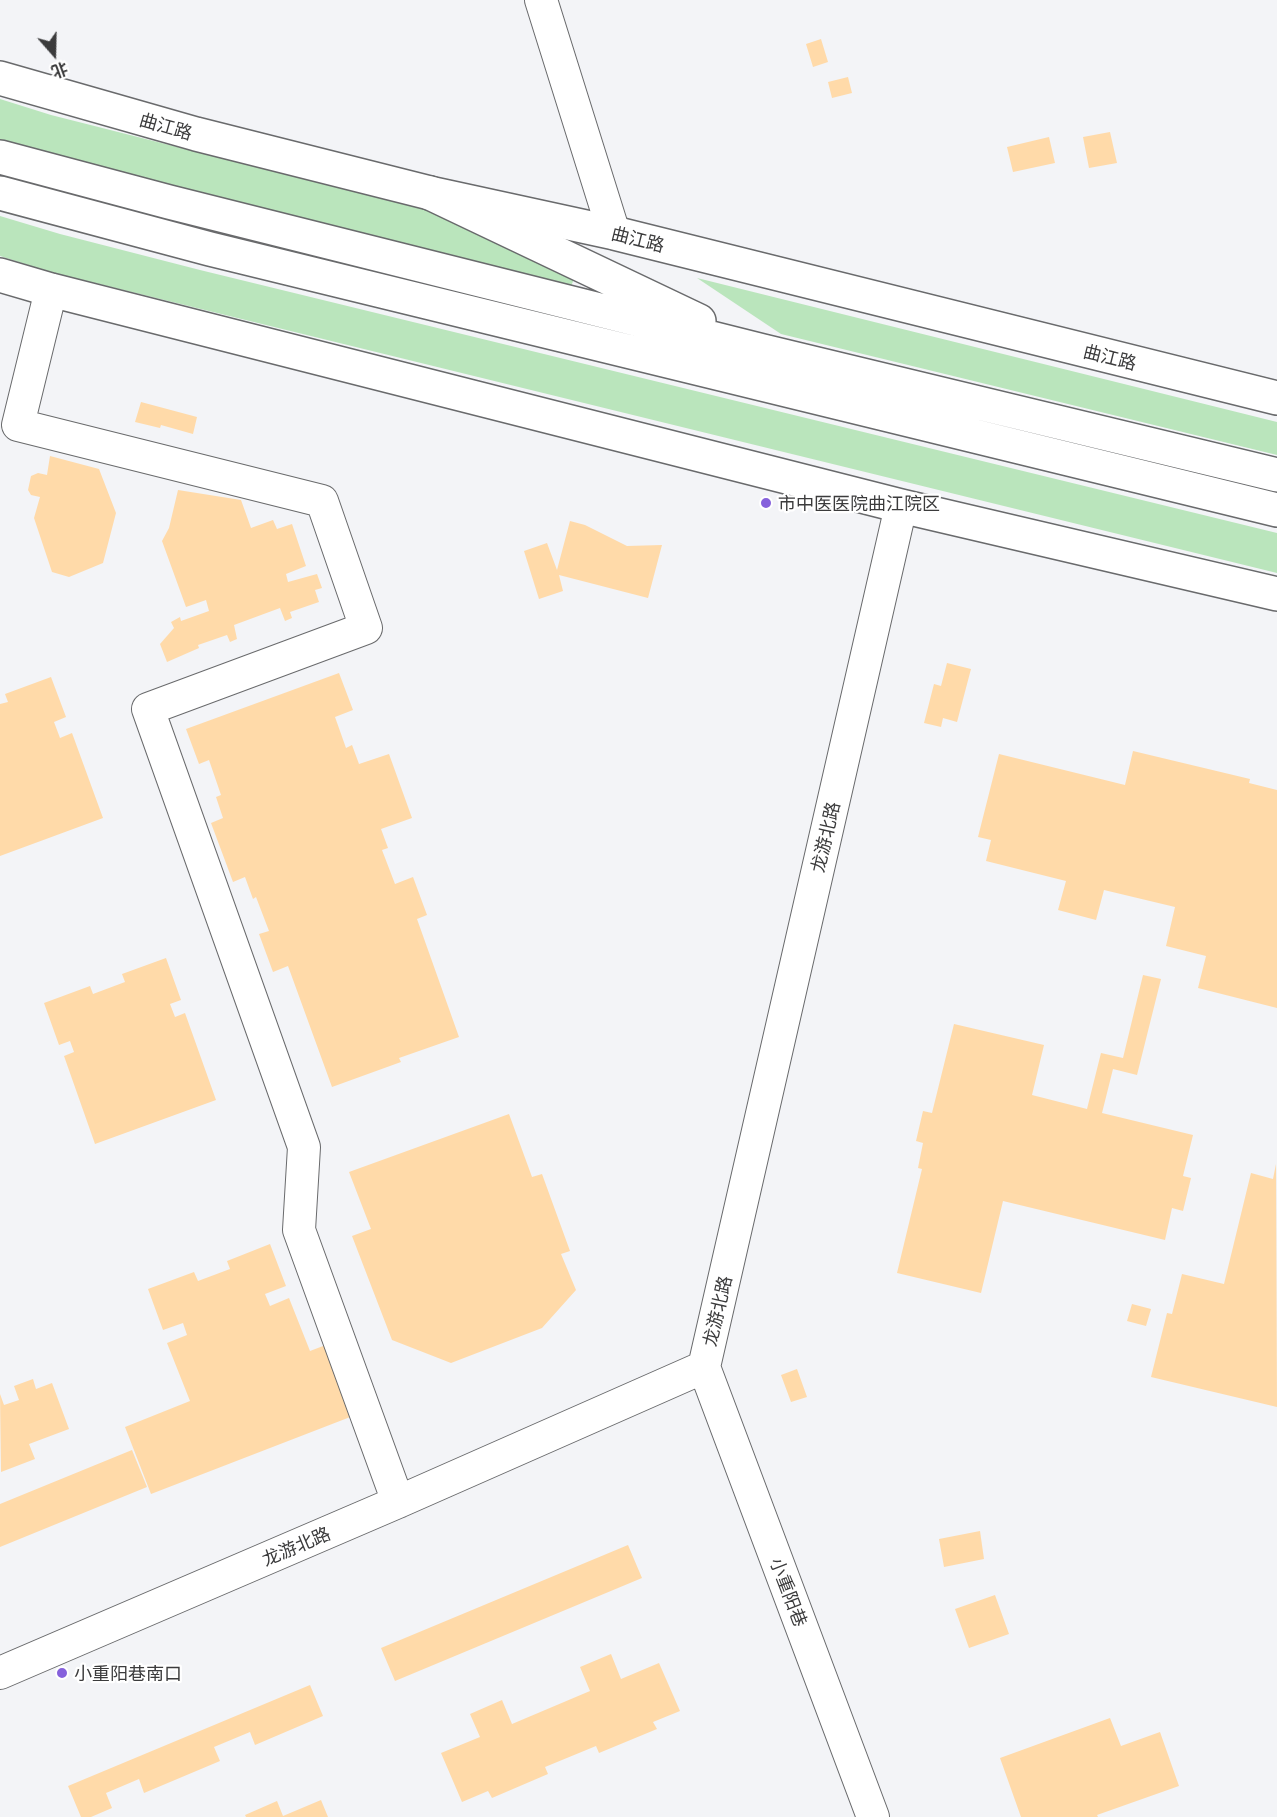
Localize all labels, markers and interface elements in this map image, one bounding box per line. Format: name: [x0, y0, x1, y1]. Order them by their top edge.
north arrow: [24, 24, 84, 84]
text: 北: [49, 57, 72, 85]
street label: 曲江路: [137, 108, 195, 144]
street label: 曲江路: [609, 222, 667, 256]
street label: 曲江路: [1081, 340, 1139, 374]
place label: 市中医医院曲江院区: [778, 492, 940, 514]
marker: 市中医医院曲江院区: [759, 496, 773, 510]
street label: 龙游北路: [806, 799, 844, 875]
street label: 龙游北路: [698, 1273, 736, 1349]
street label: 龙游北路: [259, 1522, 333, 1570]
street label: 小重阳巷: [766, 1555, 812, 1629]
place label: 小重阳巷南口: [74, 1662, 182, 1684]
marker: 小重阳巷南口: [55, 1666, 69, 1680]

